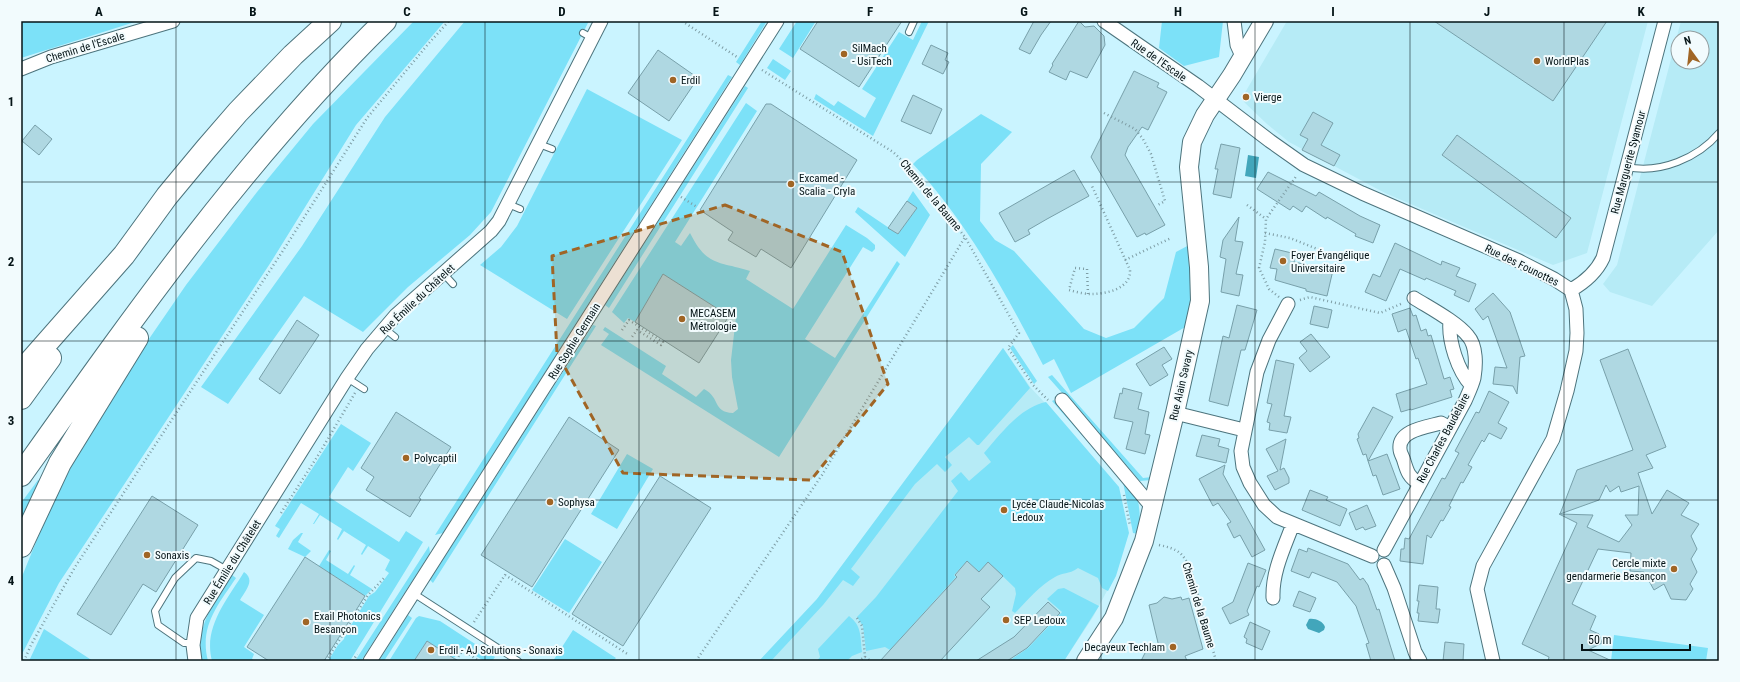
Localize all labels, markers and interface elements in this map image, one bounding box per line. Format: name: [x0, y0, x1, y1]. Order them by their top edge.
text: A: [95, 4, 103, 19]
text: B: [249, 4, 257, 19]
text: C: [403, 4, 411, 19]
text: D: [558, 4, 566, 19]
text: E: [713, 4, 720, 19]
text: F: [867, 4, 873, 19]
text: G: [1020, 4, 1028, 19]
text: H: [1174, 4, 1182, 19]
text: I: [1331, 4, 1335, 19]
text: J: [1484, 4, 1490, 19]
text: K: [1637, 4, 1645, 19]
street label: Chemin de l'Escale: [44, 29, 126, 66]
north arrow: [1670, 30, 1710, 70]
text: N: [1683, 34, 1693, 48]
street label: Rue de l'Escale: [1128, 36, 1189, 84]
place label: SilMach - UsiTech: [852, 42, 892, 68]
marker: SilMach - UsiTech: [839, 49, 849, 59]
place label: WorldPlas: [1545, 55, 1589, 68]
marker: WorldPlas: [1532, 56, 1542, 66]
place label: Erdil: [681, 74, 700, 87]
marker: Erdil: [668, 75, 678, 85]
place label: Vierge: [1254, 91, 1282, 104]
marker: Vierge: [1241, 92, 1251, 102]
text: 1: [8, 94, 14, 109]
street label: Rue Marguerite Syamour: [1608, 108, 1649, 215]
street label: Chemin de la Baume: [897, 157, 964, 234]
place label: Excamed - Scalia - Cryla: [799, 172, 855, 198]
marker: Excamed - Scalia - Cryla: [786, 179, 796, 189]
street label: Rue des Founottes: [1483, 242, 1561, 289]
place label: Foyer Évangélique Universitaire: [1291, 249, 1369, 275]
text: 2: [8, 254, 15, 269]
marker: Foyer Évangélique Universitaire: [1278, 256, 1288, 266]
street label: Rue Émilie du Châtelet: [377, 261, 457, 337]
street label: Rue Sophie Germain: [546, 301, 603, 382]
place label: MECASEM Métrologie: [690, 307, 737, 333]
marker: MECASEM Métrologie: [677, 314, 687, 324]
street label: Rue Alain Savary: [1167, 348, 1196, 422]
street label: Rue Charles Baudelaire: [1414, 391, 1473, 486]
text: 3: [8, 413, 14, 428]
place label: Polycaptil: [414, 452, 457, 465]
marker: Polycaptil: [401, 453, 411, 463]
place label: Sophysa: [558, 496, 595, 509]
marker: Sophysa: [545, 497, 555, 507]
place label: Lycée Claude-Nicolas Ledoux: [1012, 498, 1104, 524]
marker: Lycée Claude-Nicolas Ledoux: [999, 505, 1009, 515]
street label: Rue Émilie du Châtelet: [201, 518, 264, 607]
place label: Sonaxis: [155, 549, 189, 562]
marker: Sonaxis: [142, 550, 152, 560]
place label: Cercle mixte gendarmerie Besançon: [1566, 557, 1666, 583]
street label: Chemin de la Baume: [1179, 561, 1218, 650]
marker: Cercle mixte gendarmerie Besançon: [1669, 564, 1679, 574]
text: 4: [8, 573, 15, 588]
place label: Exail Photonics Besançon: [314, 610, 381, 636]
place label: SEP Ledoux: [1014, 614, 1065, 627]
marker: SEP Ledoux: [1001, 615, 1011, 625]
marker: Exail Photonics Besançon: [301, 617, 311, 627]
scale bar: [1582, 626, 1690, 652]
text: 50 m: [1588, 633, 1612, 647]
place label: Decayeux Techlam: [1084, 641, 1165, 654]
marker: Decayeux Techlam: [1168, 642, 1178, 652]
place label: Erdil - AJ Solutions - Sonaxis: [439, 644, 563, 657]
marker: Erdil - AJ Solutions - Sonaxis: [426, 645, 436, 655]

